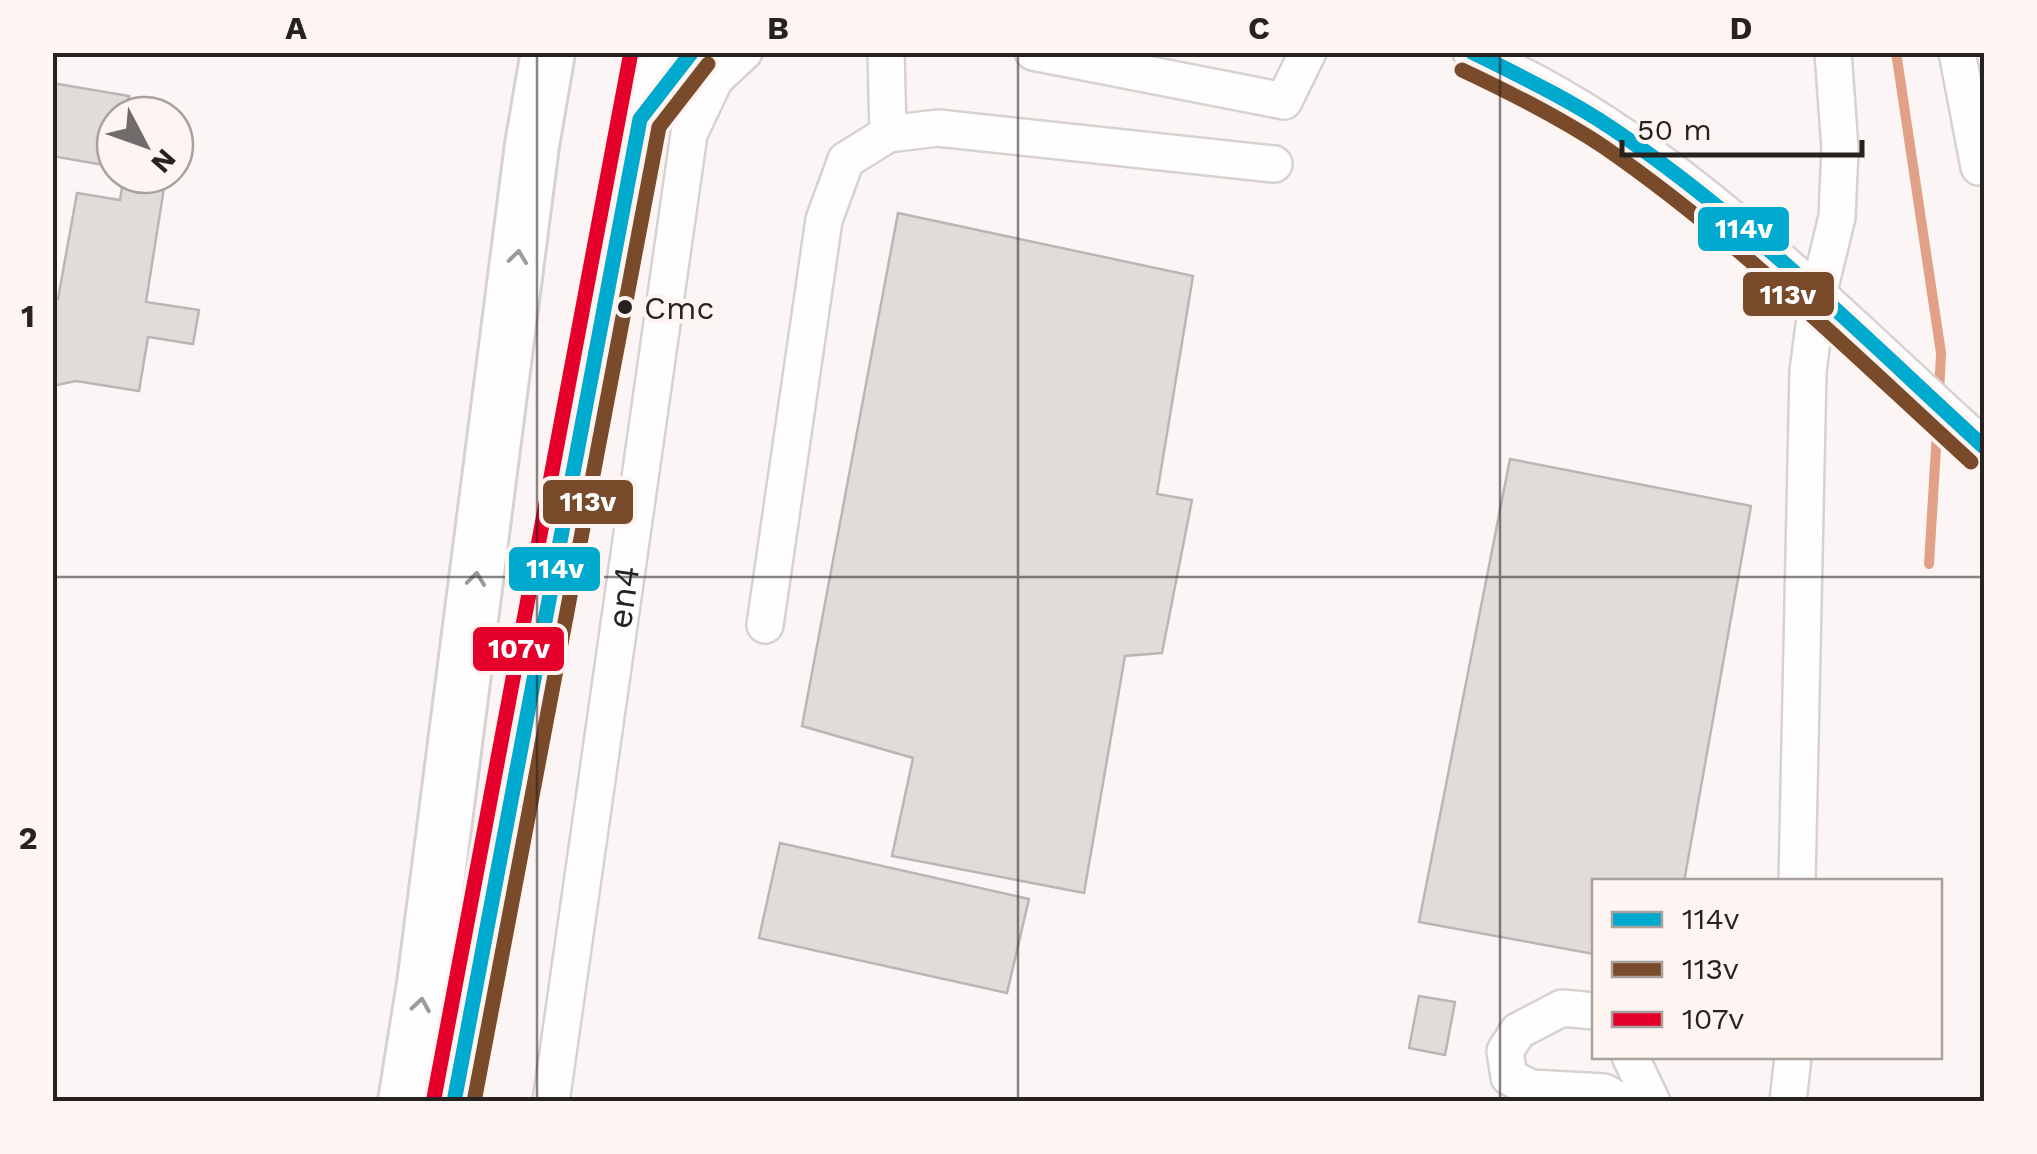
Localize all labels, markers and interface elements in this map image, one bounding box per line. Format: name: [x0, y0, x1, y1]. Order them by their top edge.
text: A: [285, 9, 307, 47]
text: B: [767, 9, 789, 47]
text: C: [1248, 9, 1270, 47]
text: D: [1730, 9, 1752, 47]
north arrow: [95, 95, 195, 195]
scale bar: [1622, 95, 1862, 157]
text: 50 m: [1637, 112, 1712, 147]
text: N: [144, 142, 183, 180]
line badge: 114v: [1696, 205, 1791, 253]
text: 114v: [1715, 212, 1773, 245]
one-way arrow: [507, 248, 528, 264]
line badge: 113v: [1741, 270, 1836, 318]
text: 113v: [1760, 278, 1817, 311]
place label: Cmc: [644, 289, 714, 327]
text: 1: [21, 297, 35, 335]
marker: Cmc: [615, 297, 635, 317]
line badge: 113v: [541, 478, 635, 526]
text: 113v: [560, 485, 617, 518]
line badge: 114v: [507, 545, 602, 593]
text: 114v: [526, 552, 584, 585]
street label: en4: [598, 563, 648, 631]
one-way arrow: [465, 571, 486, 587]
line badge: 107v: [471, 625, 566, 673]
text: 107v: [488, 632, 550, 665]
text: 2: [18, 819, 38, 857]
legend: [1592, 879, 1942, 1059]
text: 114v: [1682, 901, 1740, 936]
text: 113v: [1682, 951, 1739, 986]
one-way arrow: [410, 997, 431, 1014]
text: 107v: [1682, 1001, 1745, 1036]

